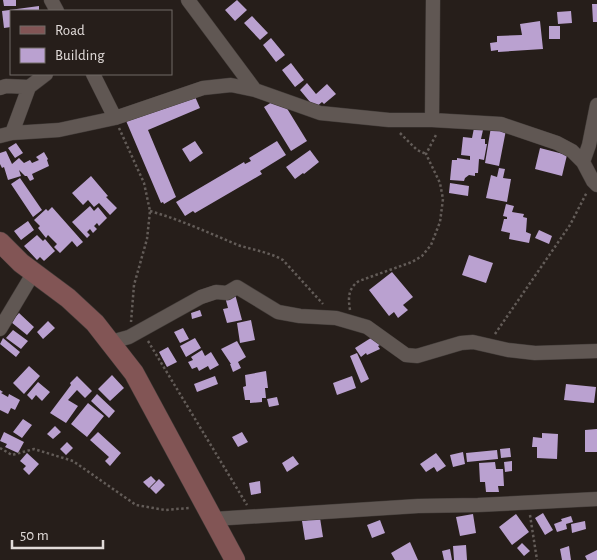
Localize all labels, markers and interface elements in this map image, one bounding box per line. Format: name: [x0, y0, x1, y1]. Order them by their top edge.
legend: [10, 10, 172, 75]
text: Road: [55, 23, 85, 38]
text: Building: [55, 48, 105, 63]
scale bar: [12, 518, 104, 550]
text: 50 m: [20, 528, 49, 543]

